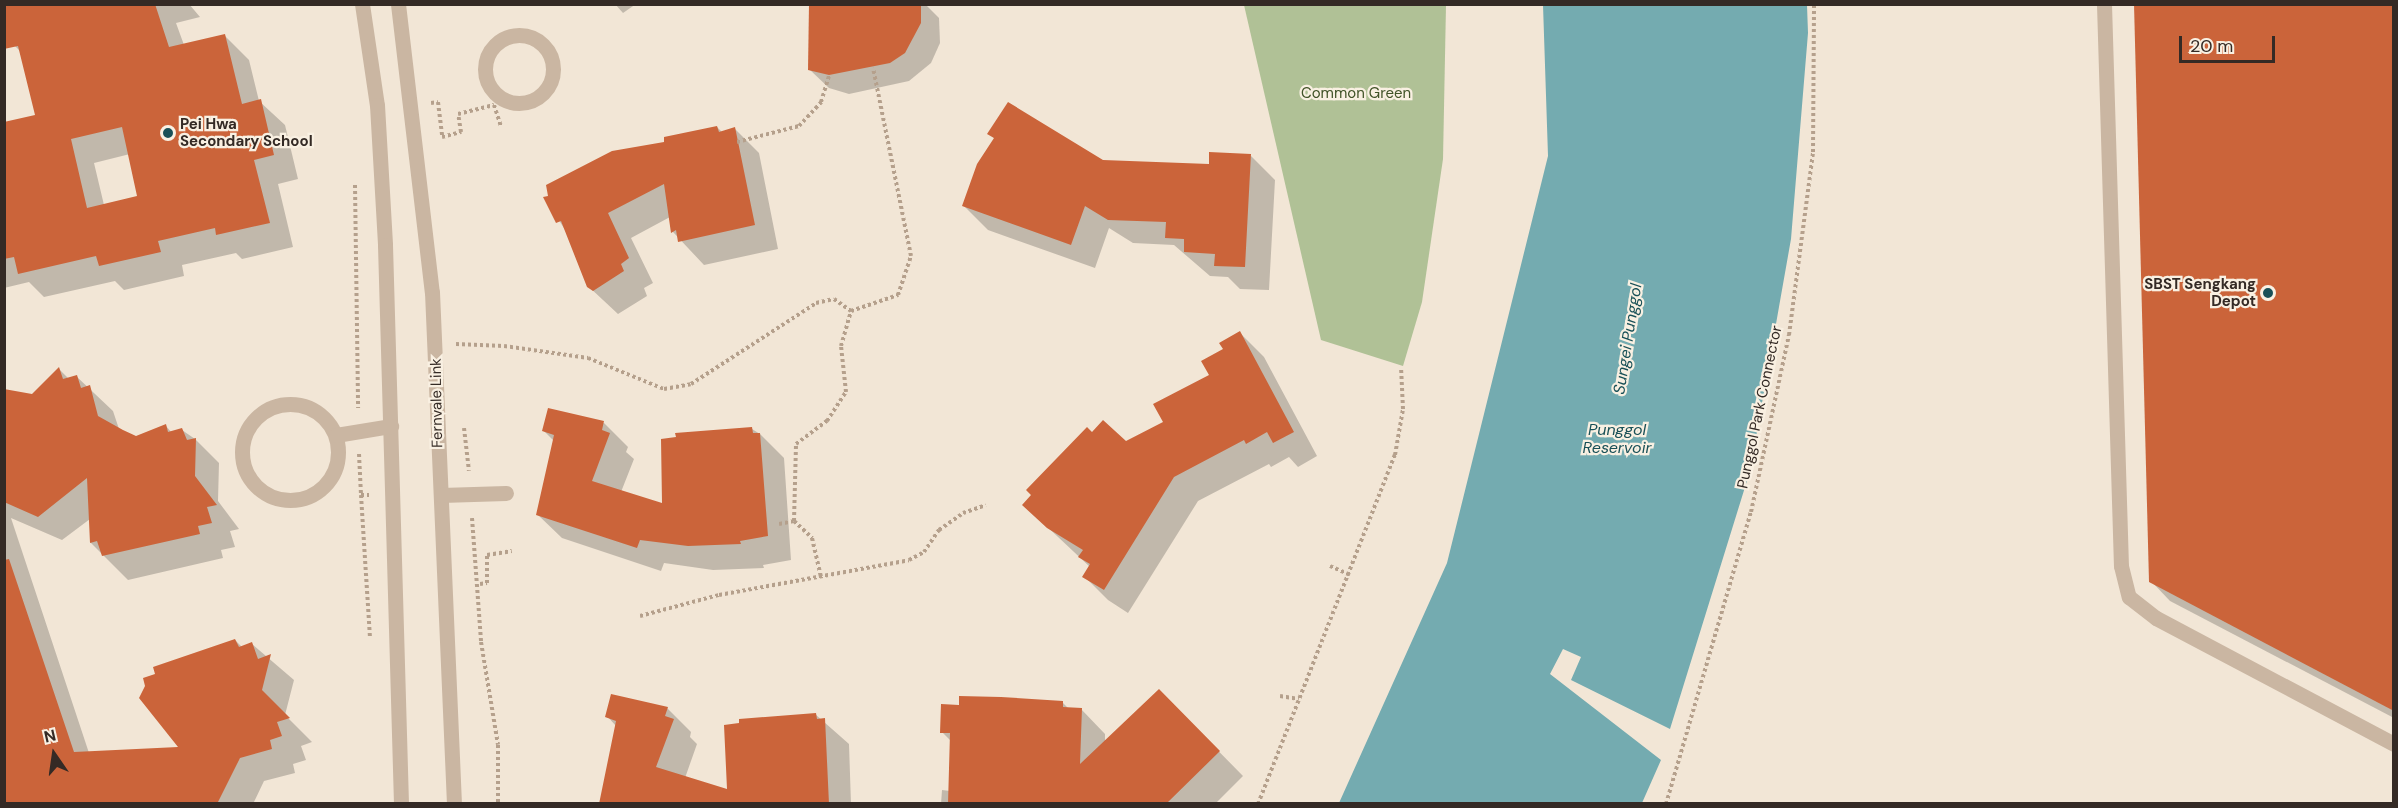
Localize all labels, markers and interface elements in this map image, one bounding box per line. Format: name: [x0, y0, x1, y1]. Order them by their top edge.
scale bar: [2182, 24, 2278, 62]
text: 20 m: [2190, 34, 2233, 58]
park label: Common Green: [1301, 85, 1411, 103]
place label: Pei Hwa Secondary School: [180, 115, 313, 150]
marker: Pei Hwa Secondary School: [161, 126, 175, 140]
place label: SBST Sengkang Depot: [2144, 275, 2256, 310]
water label: Sungei Punggol: [1610, 282, 1646, 396]
marker: SBST Sengkang Depot: [2261, 286, 2275, 300]
street label: Punggol Park Connector: [1734, 324, 1786, 490]
street label: Fernvale Link: [427, 358, 447, 448]
water label: Punggol Reservoir: [1583, 420, 1651, 458]
north arrow: [24, 724, 84, 784]
text: N: [42, 724, 58, 748]

